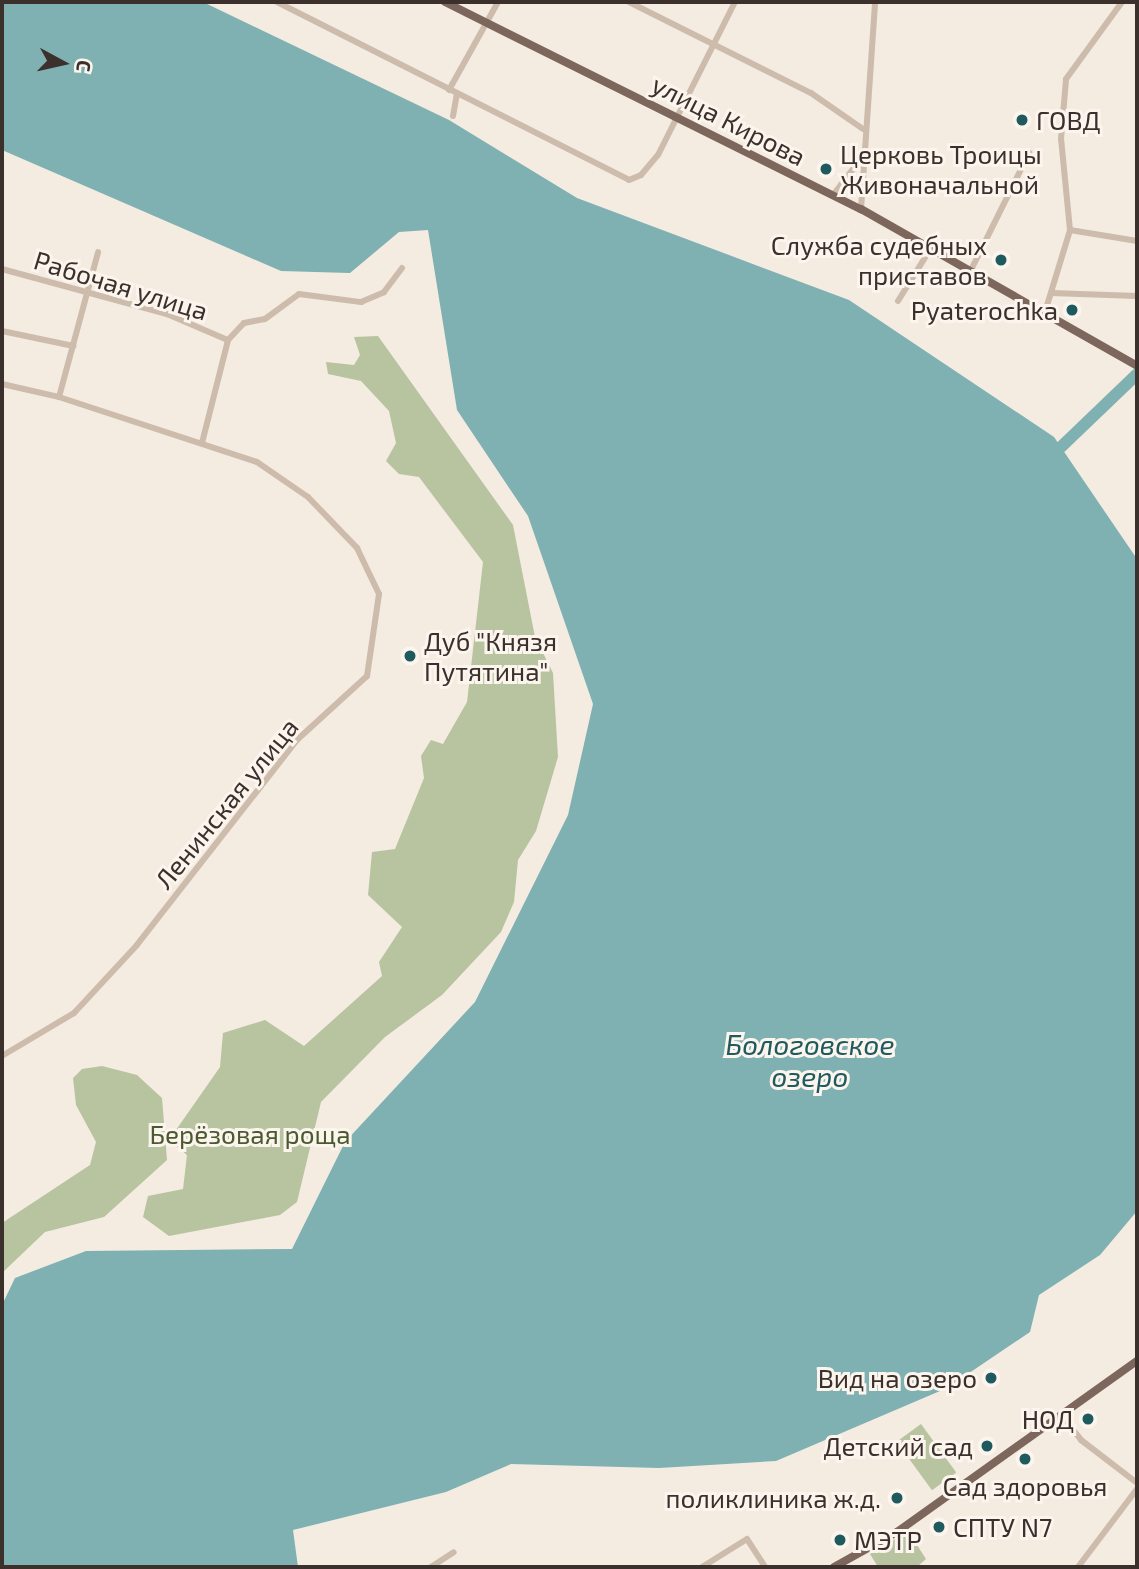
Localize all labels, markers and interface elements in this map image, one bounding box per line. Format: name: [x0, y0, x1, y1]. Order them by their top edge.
north arrow: [28, 28, 98, 98]
text: С: [72, 59, 96, 73]
street label: улица Кирова: [647, 68, 811, 172]
place label: ГОВД: [1036, 104, 1101, 136]
marker: ГОВД: [1014, 112, 1030, 128]
place label: Церковь Троицы Живоначальной: [840, 138, 1042, 200]
marker: Церковь Троицы Живоначальной: [818, 161, 834, 177]
place label: Служба судебных приставов: [771, 229, 987, 290]
street label: Рабочая улица: [30, 244, 212, 326]
marker: Служба судебных приставов: [993, 252, 1009, 268]
place label: Pyaterochka: [911, 294, 1058, 326]
marker: Pyaterochka: [1064, 302, 1080, 318]
place label: Дуб "Князя Путятина": [424, 625, 557, 686]
marker: Дуб "Князя Путятина": [402, 648, 418, 664]
street label: Ленинская улица: [148, 712, 304, 894]
water label: Бологовское озеро: [726, 1027, 894, 1093]
park label: Берёзовая роща: [149, 1118, 351, 1150]
place label: Вид на озеро: [818, 1362, 977, 1394]
marker: Вид на озеро: [983, 1370, 999, 1386]
place label: НОД: [1022, 1403, 1074, 1435]
marker: НОД: [1080, 1411, 1096, 1427]
place label: Детский сад: [823, 1430, 973, 1462]
marker: Детский сад: [979, 1438, 995, 1454]
marker: Сад здоровья: [1017, 1451, 1033, 1467]
place label: Сад здоровья: [943, 1470, 1107, 1502]
place label: поликлиника ж.д.: [666, 1482, 881, 1514]
marker: поликлиника ж.д.: [887, 1488, 907, 1508]
place label: СПТУ N7: [953, 1511, 1052, 1543]
marker: СПТУ N7: [931, 1519, 947, 1535]
place label: МЭТР: [854, 1524, 922, 1556]
marker: МЭТР: [832, 1532, 848, 1548]

